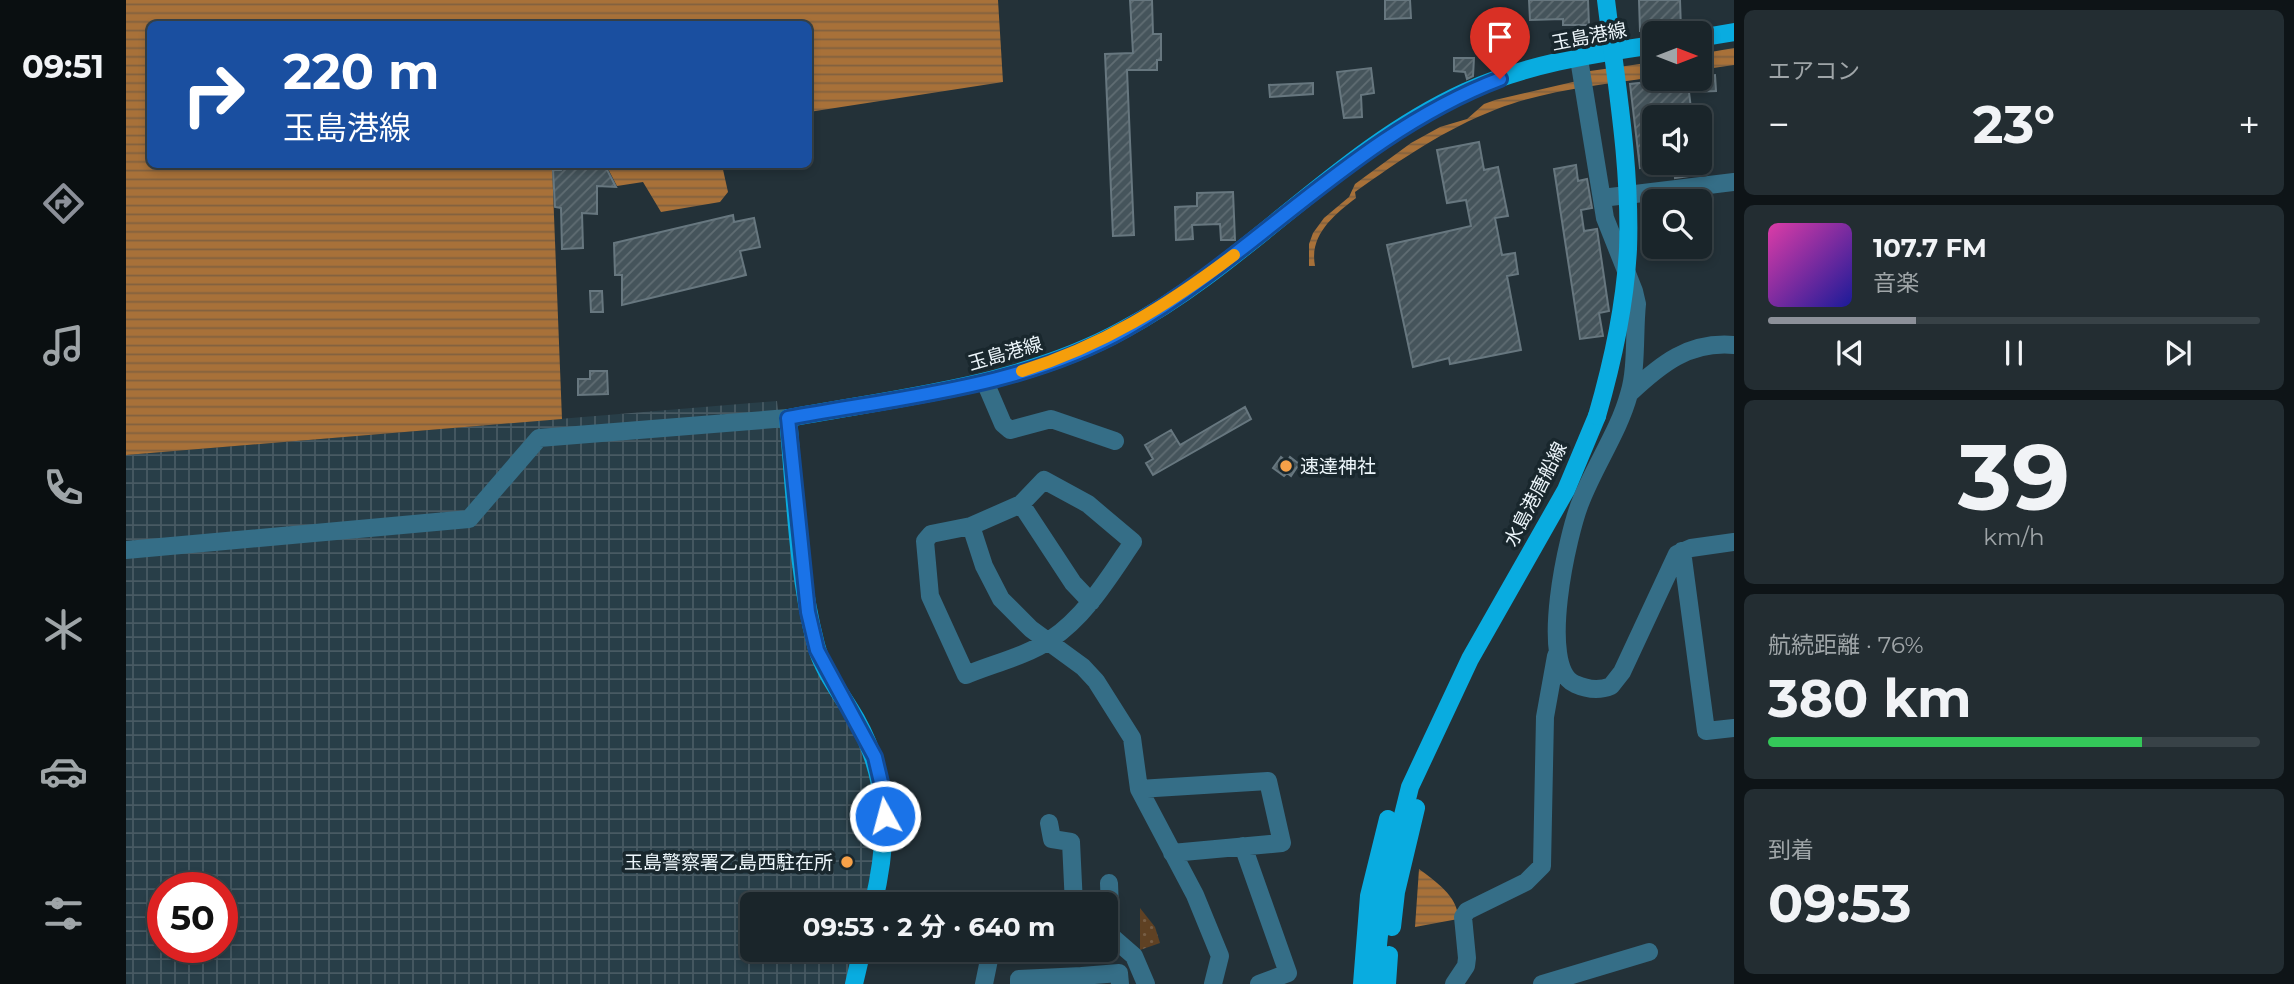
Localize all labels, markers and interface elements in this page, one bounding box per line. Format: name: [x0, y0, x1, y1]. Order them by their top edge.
pin: [1470, 7, 1530, 79]
icon: arrive: [1481, 18, 1519, 56]
street label: 玉島港線: [1550, 18, 1629, 55]
north arrow: [1642, 21, 1712, 91]
map controls: [1642, 21, 1712, 259]
text: 220 m: [283, 42, 439, 101]
text: 09:51: [22, 47, 104, 86]
icon: right: [168, 49, 259, 140]
text: エアコン: [1768, 57, 1860, 85]
text: 23°: [1973, 93, 2055, 156]
text: −: [1768, 101, 1790, 148]
text: +: [2238, 101, 2260, 148]
button: sound: [1642, 105, 1712, 175]
text: 玉島港線: [283, 108, 411, 147]
icon: directions: [39, 179, 88, 228]
button: search: [1642, 189, 1712, 259]
text: 107.7 FM: [1873, 232, 1987, 264]
text: 音楽: [1873, 269, 1919, 297]
icon: music: [39, 321, 88, 370]
street label: 玉島港線: [965, 332, 1045, 375]
icon: previous: [1831, 334, 1869, 372]
icon: pause: [1995, 334, 2033, 372]
icon: next: [2159, 334, 2197, 372]
text: 39: [1958, 422, 2070, 533]
street label: 水島港唐船線: [1499, 438, 1572, 550]
place label: 速達神社: [1300, 455, 1376, 478]
marker: 速達神社: [1278, 458, 1294, 474]
icon: phone: [39, 463, 88, 512]
text: km/h: [1983, 523, 2045, 551]
icon: climate: [39, 605, 88, 654]
text: 航続距離 · 76%: [1768, 631, 1924, 659]
text: 380 km: [1768, 667, 1972, 730]
icon: car: [39, 747, 88, 796]
position arrow: [848, 779, 922, 853]
text: 到着: [1768, 836, 1814, 864]
place label: 玉島警察署乙島西駐在所: [624, 851, 833, 874]
marker: 玉島警察署乙島西駐在所: [839, 854, 855, 870]
speed limit sign: 50: [147, 872, 238, 963]
text: 09:53: [1768, 872, 1912, 935]
icon: filters: [39, 889, 88, 938]
text: 09:53 · 2 分 · 640 m: [803, 911, 1055, 943]

